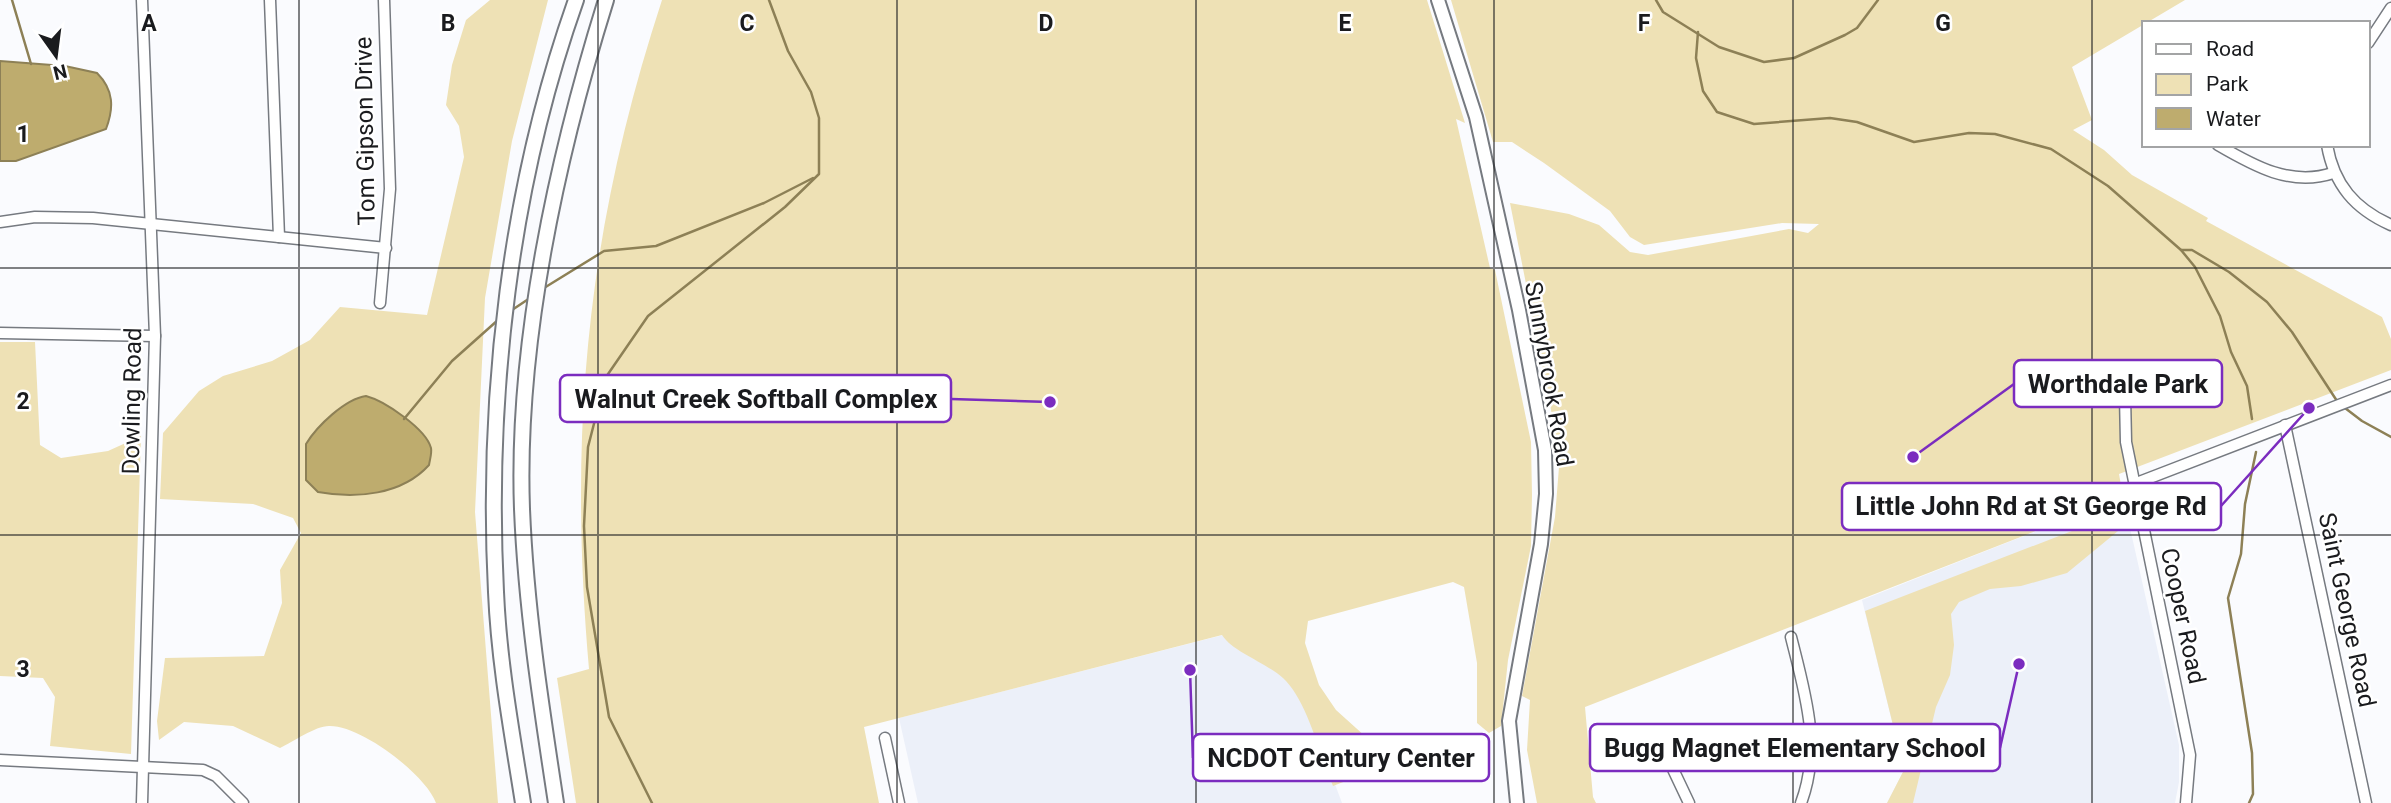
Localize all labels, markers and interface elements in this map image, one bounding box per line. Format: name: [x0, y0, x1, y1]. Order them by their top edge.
text: A: [141, 10, 157, 37]
text: B: [441, 10, 455, 37]
text: C: [739, 10, 755, 37]
text: D: [1039, 10, 1053, 37]
text: E: [1339, 10, 1352, 37]
text: F: [1638, 10, 1651, 37]
text: G: [1935, 10, 1951, 37]
north arrow: [21, 21, 91, 91]
legend: [2142, 21, 2370, 147]
street label: Tom Gipson Drive: [349, 36, 381, 226]
text: Road: [2206, 37, 2254, 61]
text: N: [51, 59, 69, 85]
text: Park: [2206, 72, 2249, 96]
text: Water: [2206, 107, 2261, 131]
text: 1: [16, 121, 30, 148]
street label: Sunnybrook Road: [1519, 279, 1579, 469]
street label: Dowling Road: [117, 327, 147, 475]
callout: Worthdale Park: [2014, 360, 2222, 407]
text: Worthdale Park: [2028, 369, 2209, 399]
callout: Walnut Creek Softball Complex: [560, 375, 951, 422]
text: Walnut Creek Softball Complex: [575, 384, 938, 414]
text: 2: [16, 388, 30, 415]
callout: Little John Rd at St George Rd: [1842, 483, 2221, 530]
text: Little John Rd at St George Rd: [1855, 491, 2207, 521]
street label: Saint George Road: [2313, 510, 2381, 710]
street label: Cooper Road: [2155, 545, 2211, 687]
text: 3: [16, 656, 30, 683]
callout: Bugg Magnet Elementary School: [1590, 724, 2000, 771]
text: Bugg Magnet Elementary School: [1604, 733, 1986, 763]
callout: NCDOT Century Center: [1193, 734, 1489, 781]
text: NCDOT Century Center: [1207, 743, 1475, 773]

